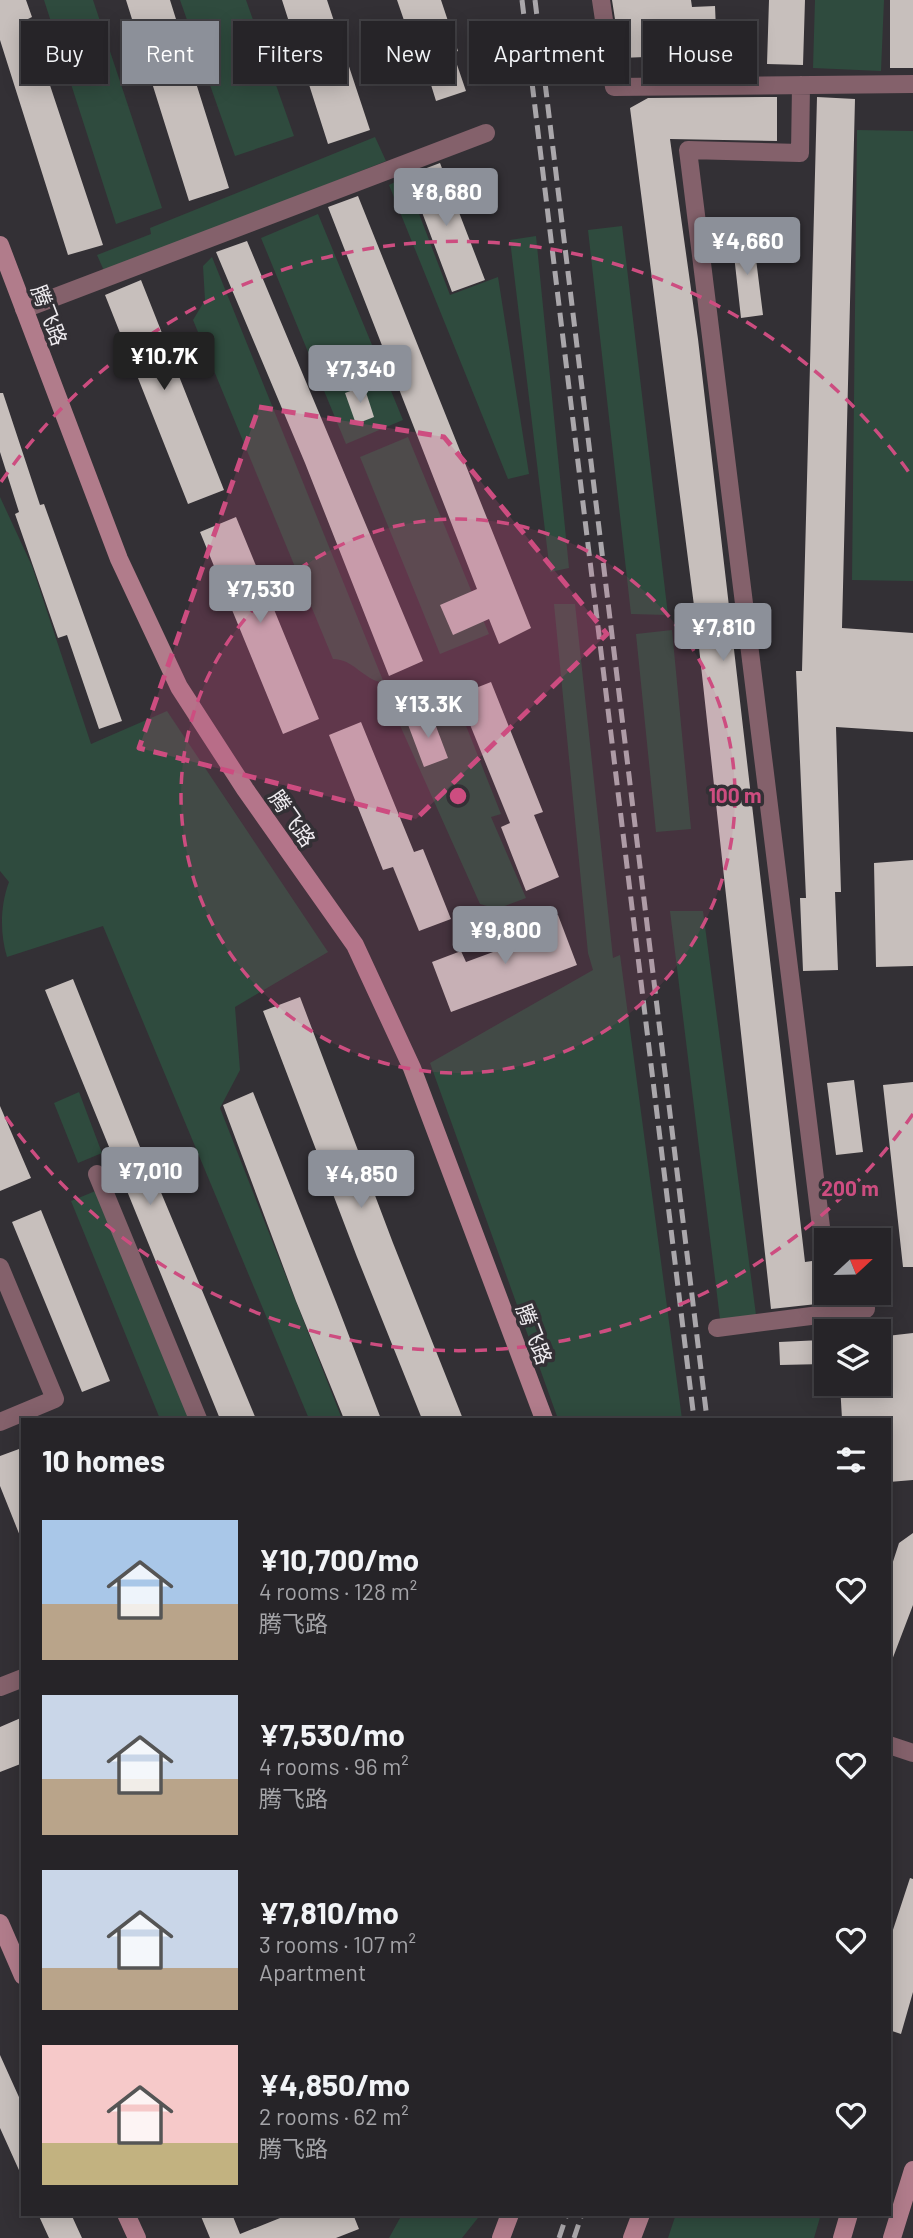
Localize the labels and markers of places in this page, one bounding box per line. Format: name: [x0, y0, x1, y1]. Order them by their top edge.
pin: ¥8,680: [389, 168, 503, 228]
pin: ¥4,660: [690, 218, 804, 277]
pin: ¥10.7K: [107, 332, 221, 392]
pin: ¥7,340: [303, 346, 417, 405]
pin: ¥7,530: [203, 566, 317, 625]
pin: ¥7,810: [666, 604, 780, 663]
pin: ¥13.3K: [371, 680, 485, 740]
centre of rings: [446, 784, 470, 808]
pin: ¥9,800: [448, 906, 562, 966]
pin: ¥7,010: [93, 1148, 207, 1207]
pin: ¥4,850: [304, 1150, 418, 1210]

